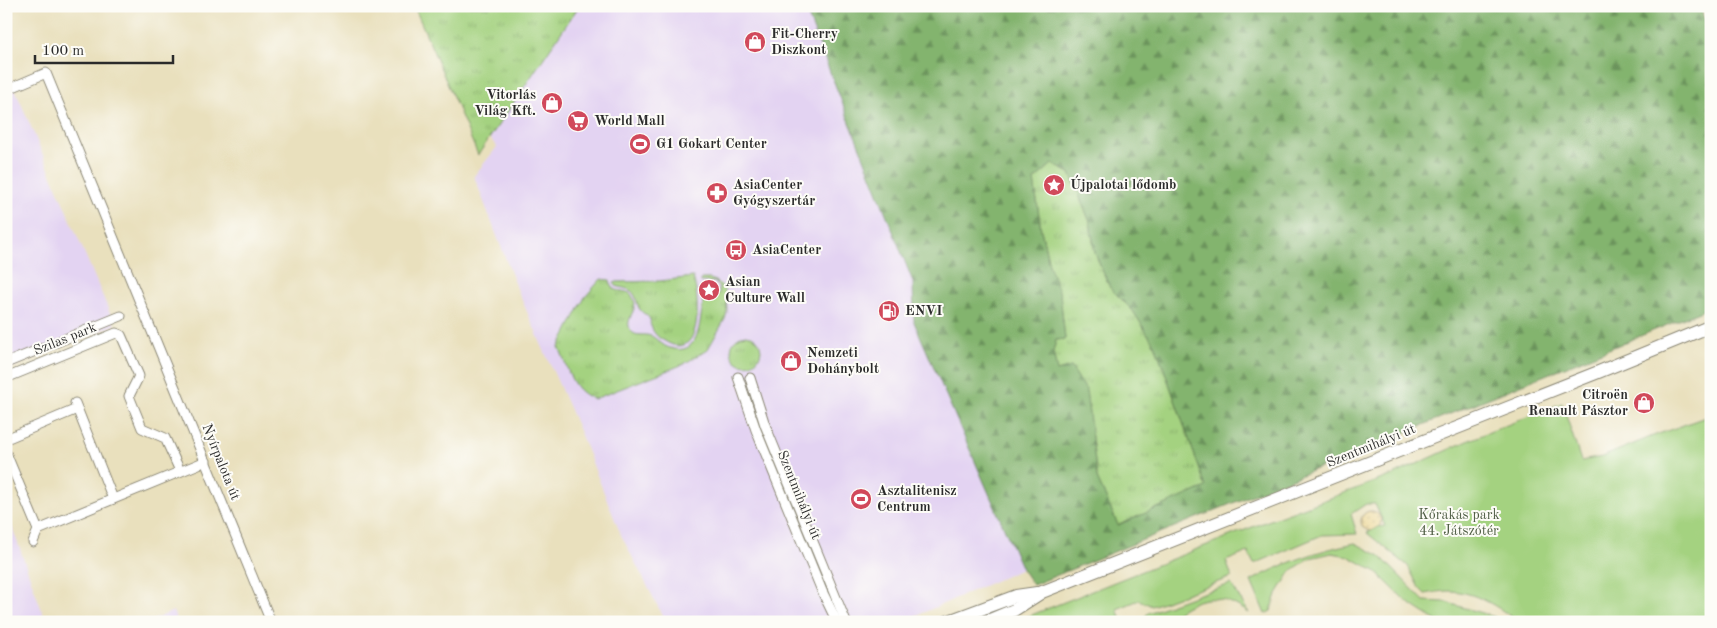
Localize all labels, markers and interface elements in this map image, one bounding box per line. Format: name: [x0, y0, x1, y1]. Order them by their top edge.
place label: Fit-Cherry Diszkont: [771, 27, 838, 57]
shop icon: Fit-Cherry Diszkont: [743, 30, 767, 54]
scale bar: [35, 32, 172, 64]
text: 100 m: [42, 44, 84, 59]
place label: Vitorlás Világ Kft.: [474, 88, 536, 118]
shop icon: Vitorlás Világ Kft.: [540, 91, 564, 115]
supermarket icon: World Mall: [566, 109, 590, 133]
place label: World Mall: [594, 114, 665, 128]
sports icon: G1 Gokart Center: [628, 132, 652, 156]
place label: G1 Gokart Center: [656, 137, 767, 151]
place icon: Újpalotai lődomb: [1042, 173, 1066, 197]
place label: Újpalotai lődomb: [1070, 175, 1177, 192]
place label: AsiaCenter Gyógyszertár: [733, 178, 815, 208]
pharmacy icon: AsiaCenter Gyógyszertár: [705, 181, 729, 205]
bus stop icon: AsiaCenter: [724, 238, 748, 262]
place label: AsiaCenter: [752, 243, 821, 257]
place label: Asian Culture Wall: [725, 275, 805, 305]
place icon: Asian Culture Wall: [697, 278, 721, 302]
fuel station icon: ENVI: [877, 299, 901, 323]
place label: ENVI: [905, 304, 942, 318]
street label: Szilas park: [32, 320, 98, 358]
place label: Nemzeti Dohánybolt: [807, 346, 879, 376]
shop icon: Nemzeti Dohánybolt: [779, 349, 803, 373]
place label: Citroën Renault Pásztor: [1528, 388, 1628, 418]
shop icon: Citroën Renault Pásztor: [1632, 391, 1656, 415]
street label: Nyírpalota út: [199, 422, 243, 502]
street label: Szentmihályi út: [1325, 422, 1417, 470]
street label: Szentmihályi út: [775, 449, 823, 541]
place label: Asztalitenisz Centrum: [877, 484, 957, 514]
sports icon: Asztalitenisz Centrum: [849, 487, 873, 511]
park label: Kőrakás park 44. Játszótér: [1418, 508, 1500, 538]

